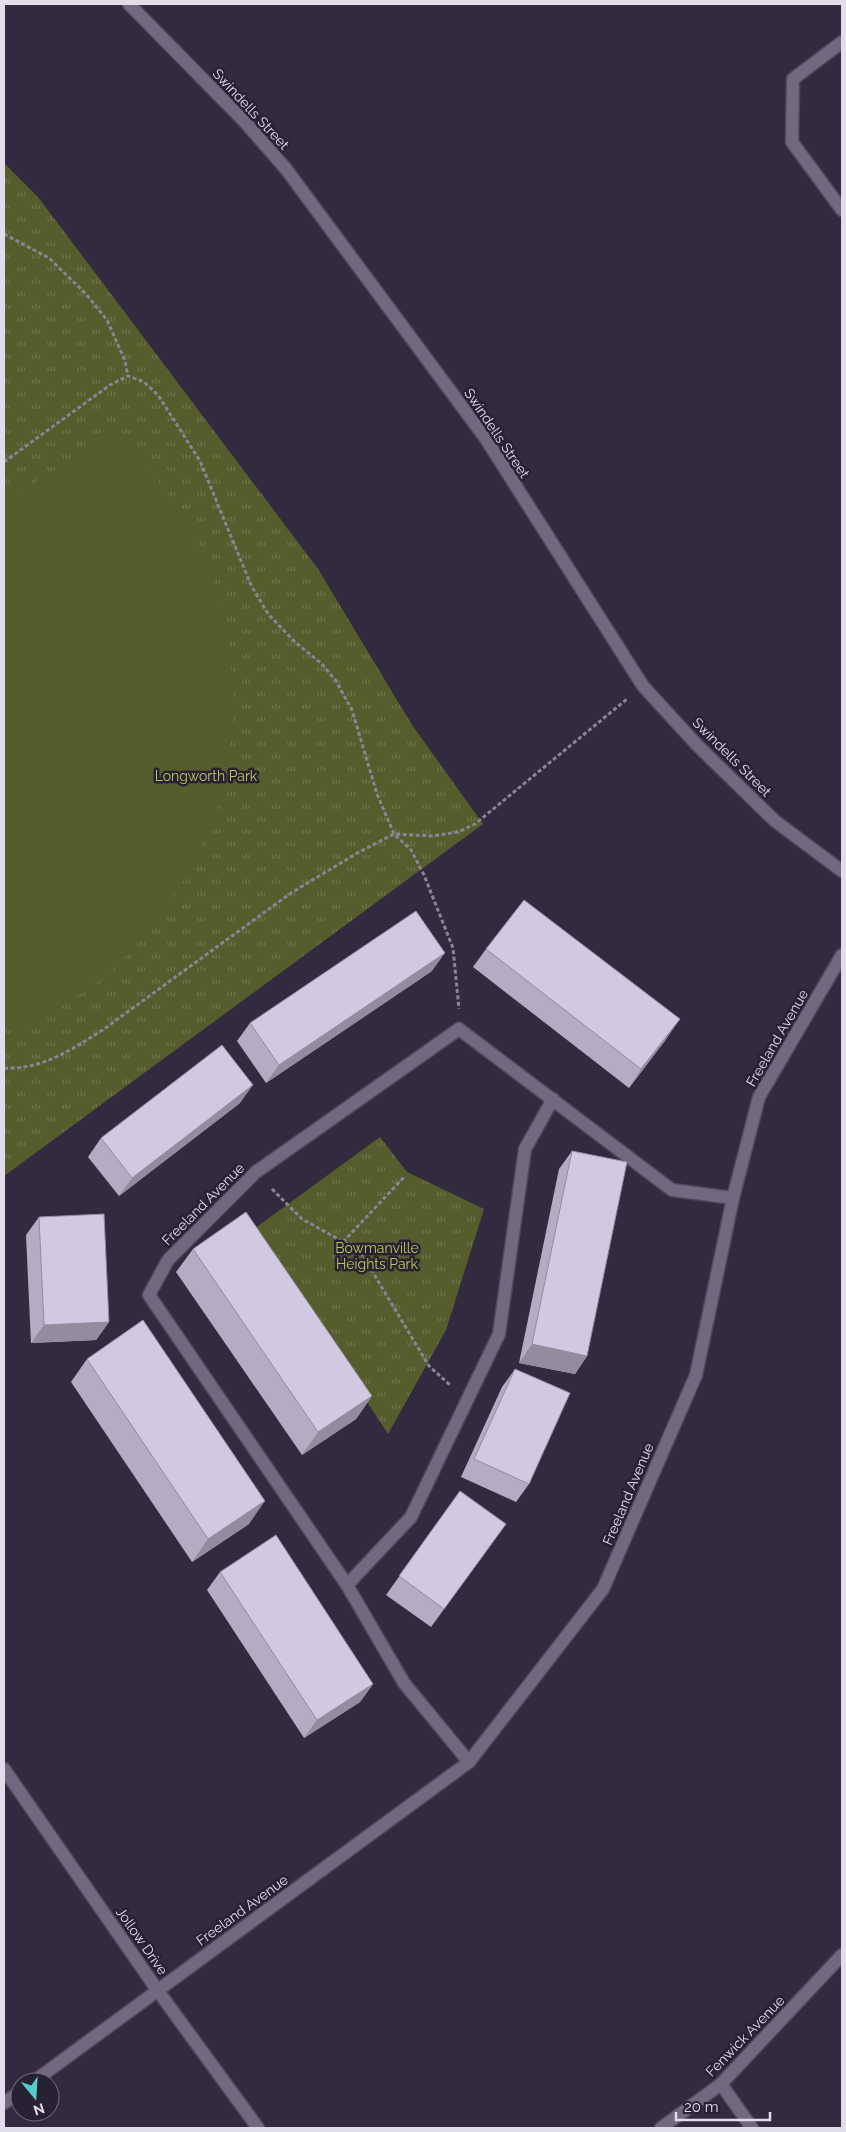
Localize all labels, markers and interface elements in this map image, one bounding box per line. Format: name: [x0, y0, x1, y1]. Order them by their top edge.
street label: Swindells Street: [209, 65, 293, 153]
street label: Swindells Street: [461, 385, 533, 481]
street label: Swindells Street: [689, 714, 775, 800]
park label: Longworth Park: [155, 768, 258, 784]
street label: Freeland Avenue: [743, 987, 811, 1089]
street label: Freeland Avenue: [159, 1160, 247, 1248]
park label: Bowmanville Heights Park: [335, 1240, 419, 1272]
street label: Freeland Avenue: [599, 1441, 657, 1547]
street label: Freeland Avenue: [193, 1871, 291, 1949]
street label: Jollow Drive: [113, 1904, 171, 1978]
street label: Fenwick Avenue: [702, 1992, 788, 2080]
north arrow: [10, 2072, 60, 2122]
scale bar: [676, 2090, 770, 2122]
text: 20 m: [684, 2098, 719, 2116]
text: N: [31, 2100, 47, 2119]

